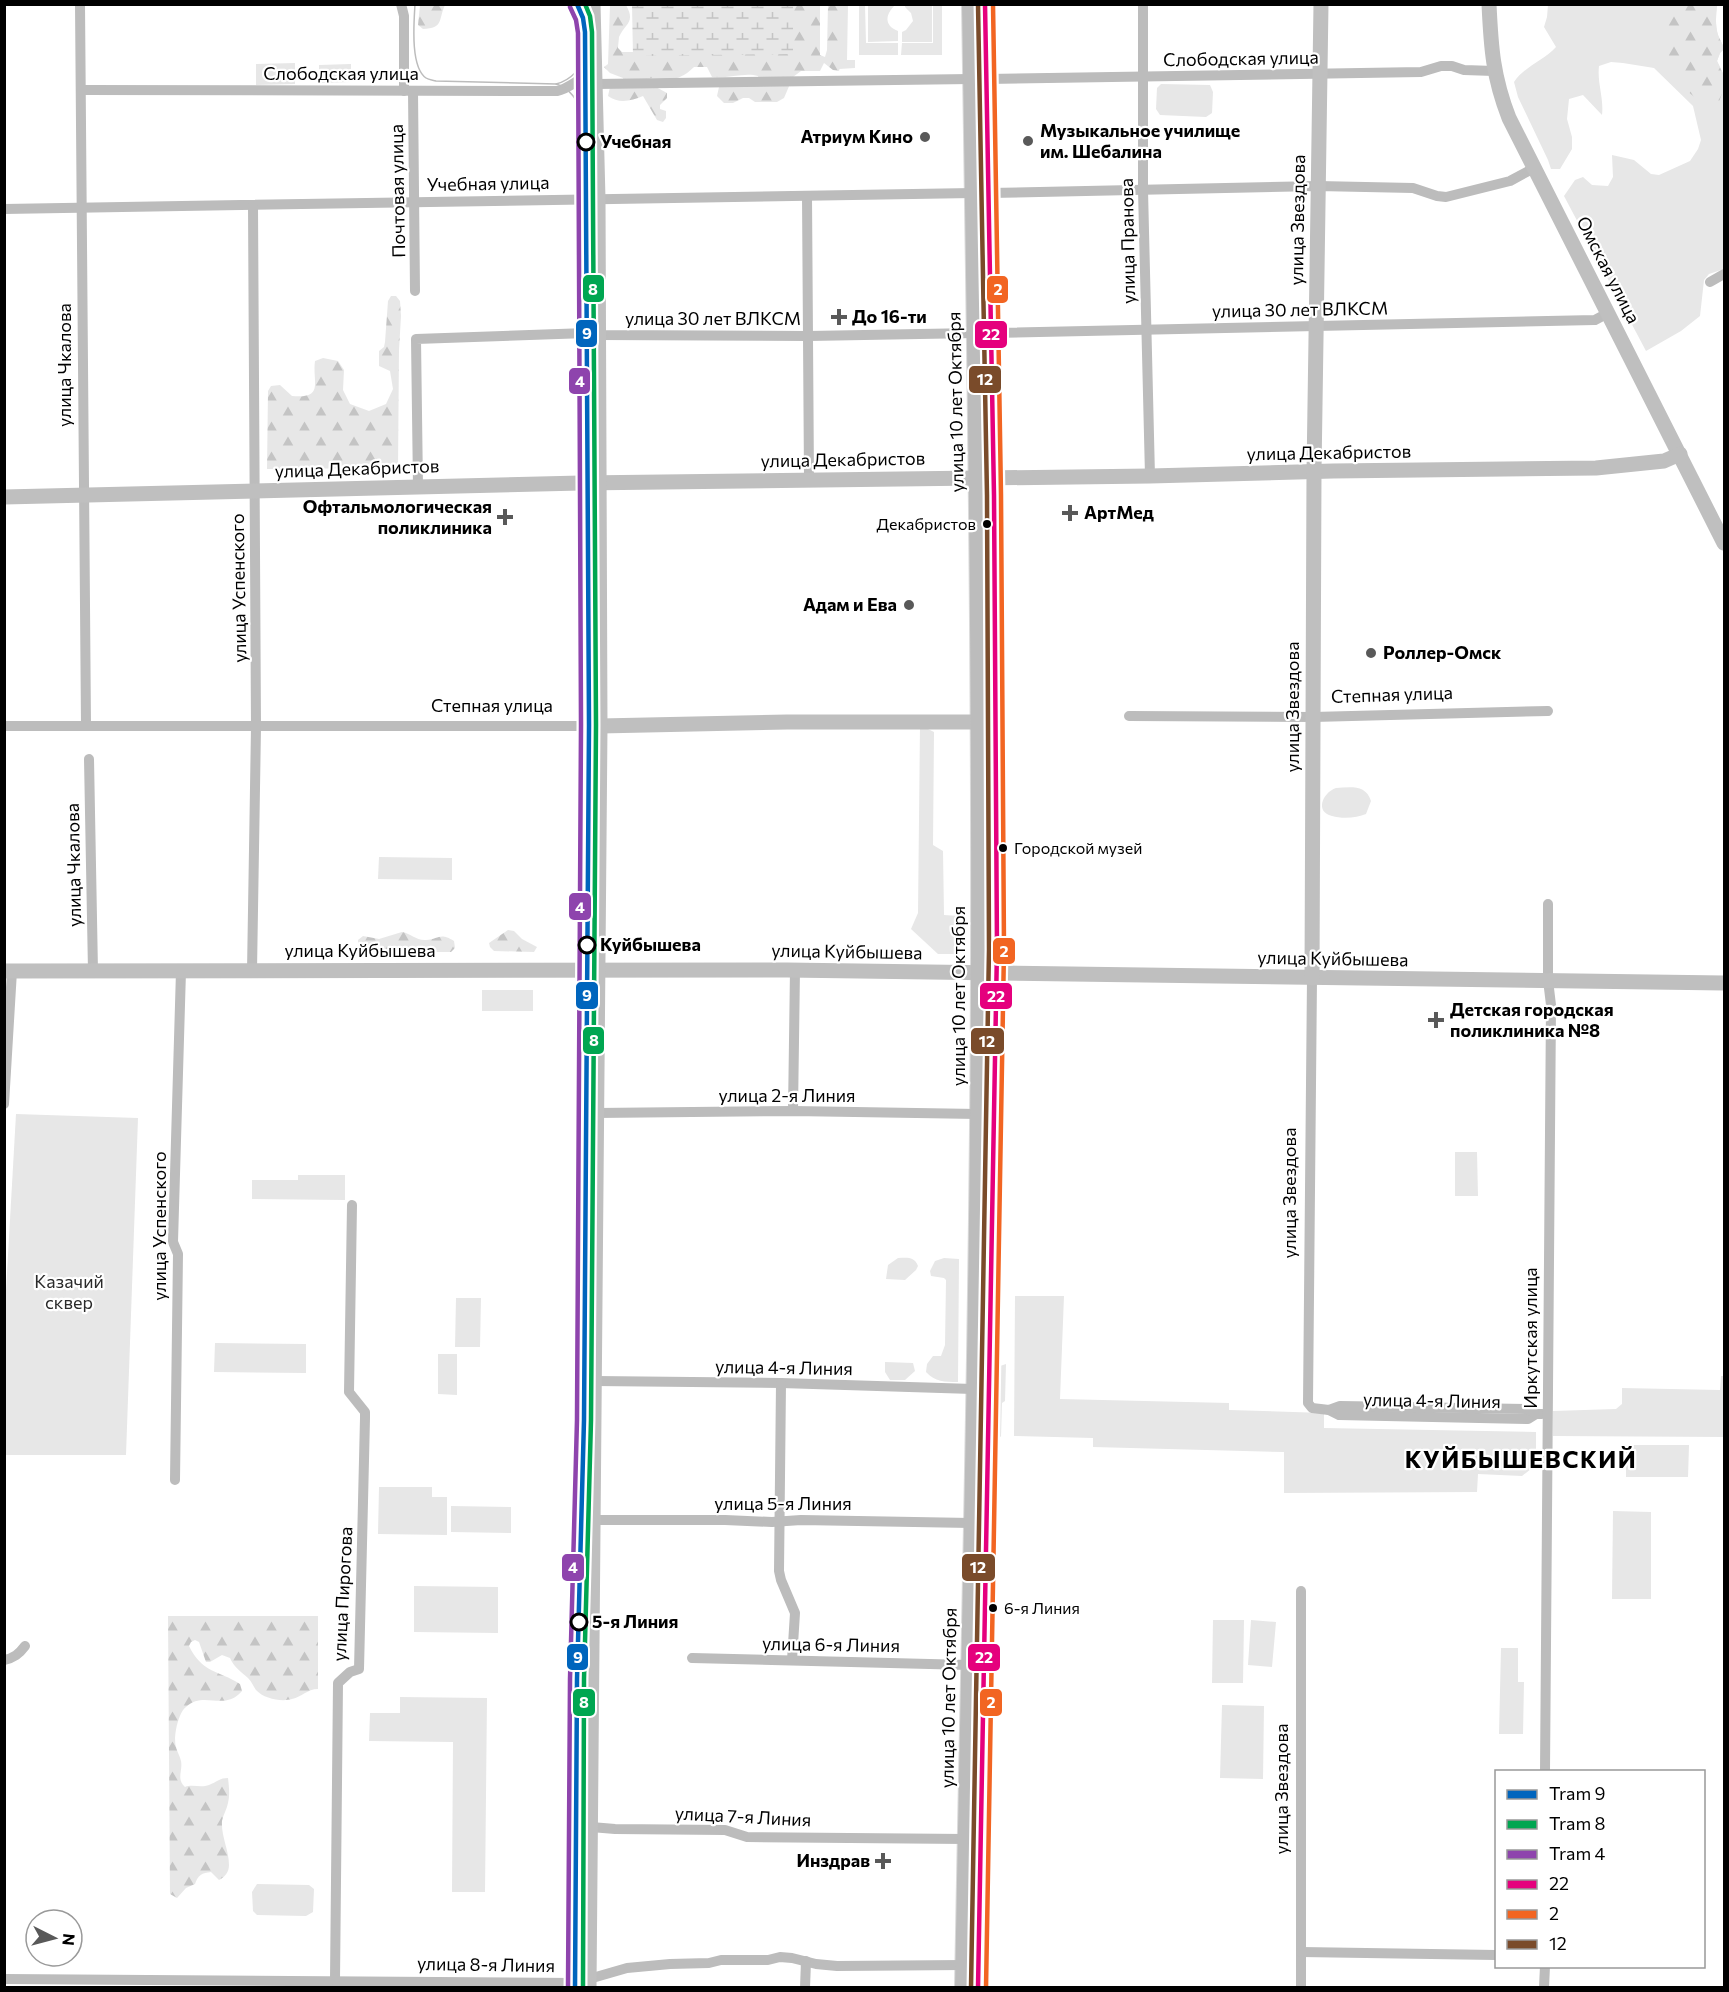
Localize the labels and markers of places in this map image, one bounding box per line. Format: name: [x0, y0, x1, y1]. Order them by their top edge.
place label: Музыкальное училище им. Шебалина: [1040, 119, 1240, 162]
place label: Атриум Кино: [801, 125, 913, 147]
place label: Учебная: [600, 130, 671, 152]
marker: Атриум Кино: [918, 130, 932, 144]
marker: Учебная: [577, 133, 595, 151]
marker: Музыкальное училище им. Шебалина: [1021, 134, 1035, 148]
place label: До 16-ти: [852, 305, 927, 327]
marker: До 16-ти: [830, 308, 848, 326]
place label: Офтальмологическая поликлиника: [303, 495, 492, 538]
place label: АртМед: [1084, 501, 1154, 523]
marker: АртМед: [1061, 504, 1079, 522]
marker: Офтальмологическая поликлиника: [496, 508, 514, 526]
place label: Декабристов: [877, 514, 976, 533]
marker: Декабристов: [981, 518, 993, 530]
place label: Адам и Ева: [803, 593, 897, 615]
marker: Адам и Ева: [902, 598, 916, 612]
place label: Роллер-Омск: [1383, 641, 1502, 663]
marker: Роллер-Омск: [1364, 646, 1378, 660]
place label: Городской музей: [1014, 838, 1142, 857]
marker: Городской музей: [997, 842, 1009, 854]
place label: Куйбышева: [600, 933, 701, 955]
marker: Куйбышева: [578, 936, 596, 954]
place label: Детская городская поликлиника №8: [1450, 998, 1614, 1041]
marker: Детская городская поликлиника №8: [1427, 1011, 1445, 1029]
place label: 6-я Линия: [1004, 1598, 1080, 1617]
marker: 6-я Линия: [987, 1602, 999, 1614]
place label: 5-я Линия: [592, 1610, 679, 1632]
marker: 5-я Линия: [570, 1613, 588, 1631]
place label: Инздрав: [796, 1849, 870, 1871]
marker: Инздрав: [874, 1852, 892, 1870]

